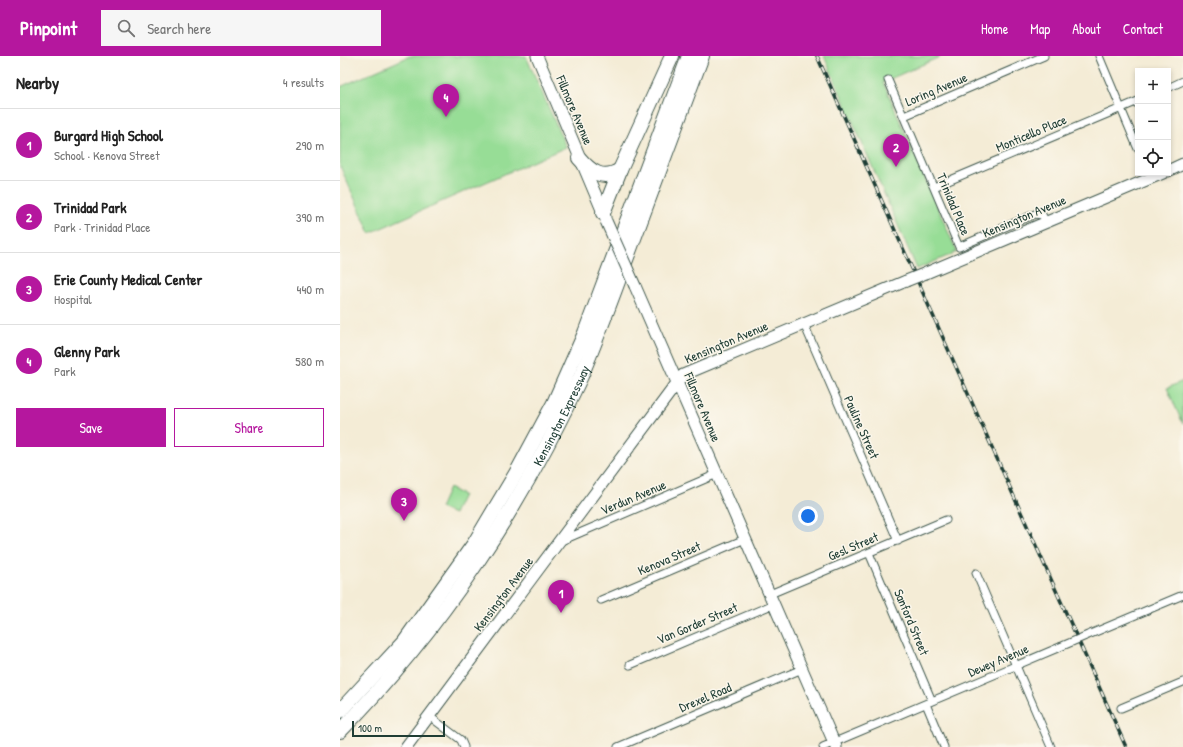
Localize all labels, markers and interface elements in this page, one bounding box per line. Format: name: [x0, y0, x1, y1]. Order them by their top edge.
search box: [101, 10, 381, 46]
text: Pinpoint: [20, 15, 77, 41]
icon: search: [115, 17, 137, 39]
text: Search here: [147, 18, 211, 39]
text: Home: [981, 19, 1008, 38]
text: Map: [1030, 19, 1050, 38]
text: About: [1072, 19, 1101, 38]
text: Contact: [1123, 19, 1163, 38]
street label: Loring Avenue: [902, 68, 970, 110]
map controls: [1135, 68, 1171, 176]
button: +: [1135, 68, 1171, 104]
text: Nearby: [16, 71, 59, 94]
street label: Fillmore Avenue: [552, 72, 598, 147]
text: 4 results: [283, 73, 324, 91]
pin: 4: [433, 84, 459, 117]
button: −: [1135, 104, 1171, 140]
street label: Monticello Place: [993, 110, 1069, 156]
text: Burgard High School: [54, 125, 163, 146]
pin: 2: [883, 134, 909, 167]
text: 1: [27, 136, 31, 154]
text: 290 m: [295, 136, 324, 154]
button: locate: [1135, 140, 1171, 176]
text: School · Kenova Street: [54, 146, 160, 164]
street label: Trinidad Place: [933, 170, 975, 238]
street label: Kensington Avenue: [980, 190, 1068, 242]
text: Trinidad Park: [54, 197, 126, 218]
text: 2: [26, 208, 32, 226]
text: 390 m: [296, 208, 324, 226]
text: Park · Trinidad Place: [54, 218, 150, 236]
text: Erie County Medical Center: [54, 269, 202, 290]
text: 3: [26, 280, 32, 298]
text: 440 m: [297, 280, 324, 298]
text: Hospital: [54, 290, 92, 308]
street label: Kensington Avenue: [682, 316, 770, 368]
text: Glenny Park: [54, 341, 120, 362]
text: 4: [27, 352, 31, 370]
text: 580 m: [295, 352, 324, 370]
text: Park: [54, 362, 76, 380]
street label: Kensington Expressway: [529, 362, 594, 469]
street label: Fillmore Avenue: [680, 369, 726, 444]
street label: Pauline Street: [840, 393, 884, 462]
button: Save: [16, 408, 166, 447]
button: Share: [174, 408, 324, 447]
street label: Verdun Avenue: [597, 475, 669, 519]
pin: 3: [391, 488, 417, 521]
your location: [798, 506, 818, 526]
street label: Gesl Street: [825, 527, 881, 565]
street label: Kenova Street: [635, 536, 704, 579]
street label: Kensington Avenue: [469, 553, 537, 635]
pin: 1: [548, 580, 574, 613]
street label: Sanford Street: [890, 586, 934, 658]
street label: Van Gorder Street: [654, 598, 741, 648]
street label: Dewey Avenue: [965, 639, 1031, 681]
street label: Drexel Road: [676, 678, 734, 716]
scale bar: [352, 719, 445, 738]
text: 100 m: [358, 721, 382, 735]

